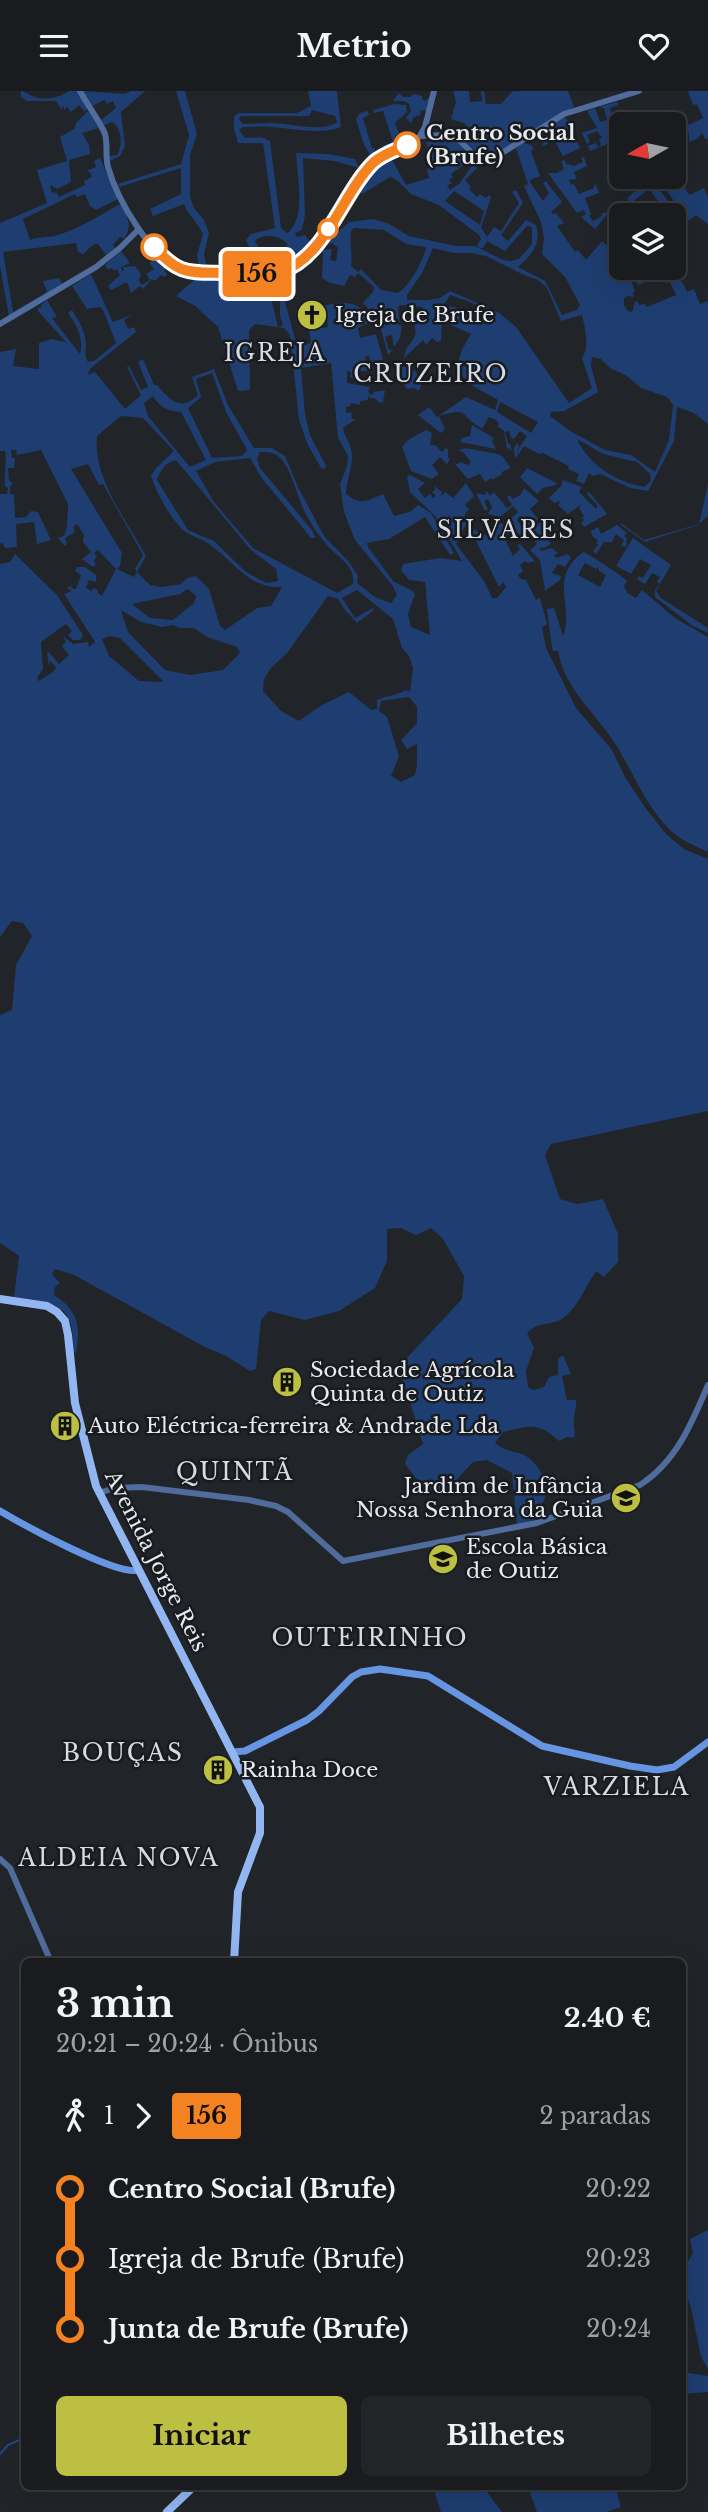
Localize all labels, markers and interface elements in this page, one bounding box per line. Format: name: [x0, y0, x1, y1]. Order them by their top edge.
text: Metrio: [296, 26, 412, 66]
icon: menu: [35, 27, 73, 65]
icon: heart: [635, 27, 673, 65]
north arrow: [609, 112, 686, 189]
map controls: [609, 112, 686, 280]
place label: Centro Social (Brufe): [426, 120, 576, 170]
marker: Centro Social (Brufe): [394, 132, 420, 158]
button: layers: [609, 203, 686, 280]
unlabelled marker: [318, 219, 338, 239]
unlabelled marker: [141, 234, 167, 260]
line badge: 156: [217, 251, 297, 297]
text: 156: [237, 259, 277, 288]
church icon: Igreja de Brufe: [295, 298, 329, 332]
place label: Igreja de Brufe: [335, 302, 494, 328]
district label: IGREJA: [224, 339, 326, 367]
district label: CRUZEIRO: [353, 360, 509, 388]
district label: SILVARES: [437, 516, 575, 544]
place label: Sociedade Agrícola Quinta de Outiz: [310, 1357, 515, 1407]
building icon: Sociedade Agrícola Quinta de Outiz: [270, 1365, 304, 1399]
building icon: Auto Eléctrica-ferreira & Andrade Lda: [48, 1409, 82, 1443]
place label: Auto Eléctrica-ferreira & Andrade Lda: [87, 1413, 499, 1439]
district label: QUINTÃ: [176, 1457, 294, 1486]
street label: Avenida Jorge Reis: [99, 1465, 213, 1656]
place label: Jardim de Infância Nossa Senhora da Guia: [356, 1473, 603, 1523]
school or university icon: Jardim de Infância Nossa Senhora da Guia: [609, 1481, 643, 1515]
place label: Escola Básica de Outiz: [466, 1534, 608, 1584]
school or university icon: Escola Básica de Outiz: [426, 1542, 460, 1576]
district label: OUTEIRINHO: [271, 1624, 469, 1652]
district label: BOUÇAS: [62, 1739, 184, 1767]
building icon: Rainha Doce: [201, 1753, 235, 1787]
place label: Rainha Doce: [241, 1757, 378, 1783]
district label: VARZIELA: [543, 1773, 690, 1801]
district label: ALDEIA NOVA: [17, 1844, 220, 1872]
text: 3 min: [56, 1980, 174, 2027]
text: 2.40 €: [564, 2002, 651, 2034]
text: 20:21 – 20:24 · Ônibus: [56, 2030, 318, 2058]
icon: walk: [56, 2097, 94, 2135]
icon: forward: [124, 2097, 162, 2135]
text: 156: [186, 2101, 227, 2130]
text: 1: [104, 2102, 114, 2130]
text: 2 paradas: [539, 2102, 651, 2130]
text: Centro Social (Brufe): [108, 2173, 396, 2205]
text: 20:22: [586, 2175, 651, 2203]
text: Igreja de Brufe (Brufe): [108, 2243, 404, 2275]
text: 20:23: [586, 2245, 651, 2273]
text: Junta de Brufe (Brufe): [108, 2313, 408, 2345]
text: 20:24: [586, 2315, 651, 2343]
button: Iniciar: [56, 2396, 347, 2476]
button: Bilhetes: [361, 2396, 651, 2476]

